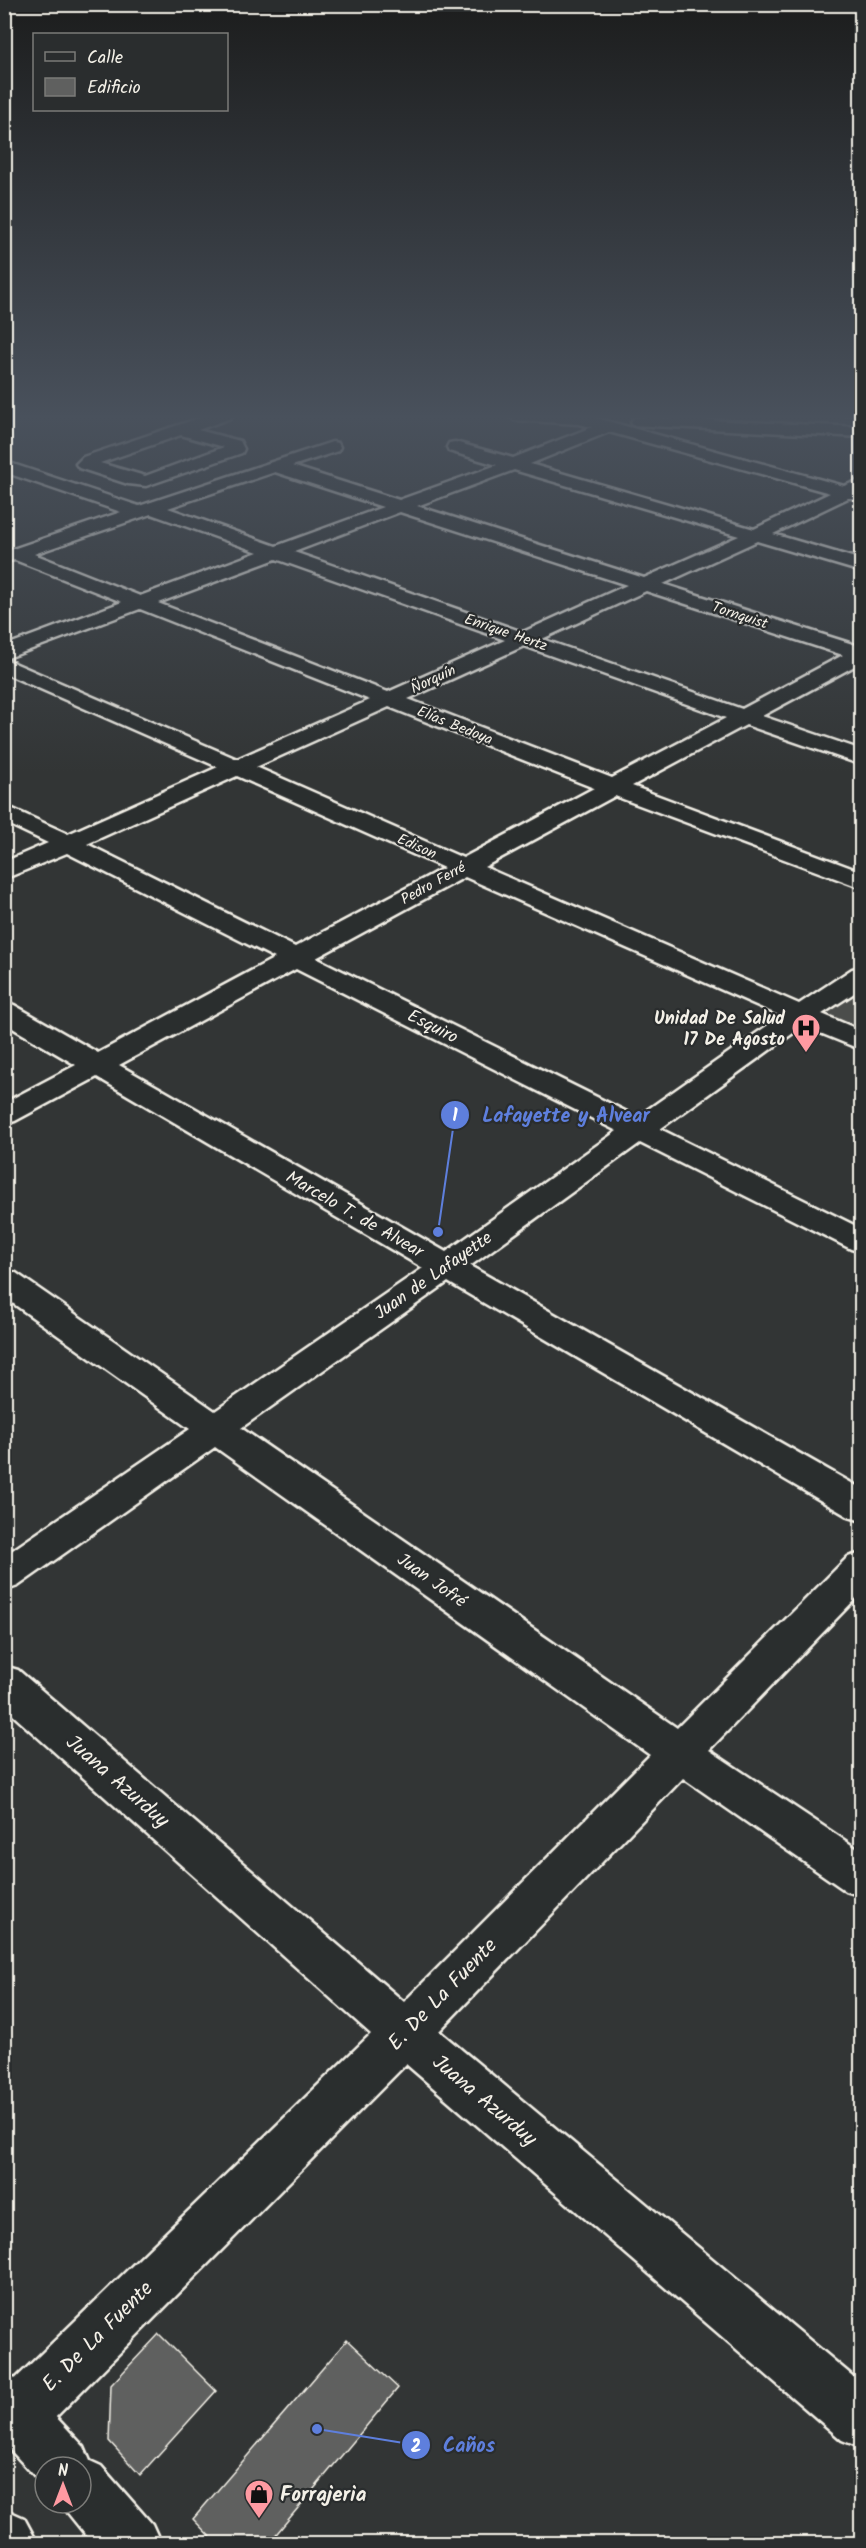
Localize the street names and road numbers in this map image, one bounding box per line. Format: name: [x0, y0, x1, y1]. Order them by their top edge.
street label: Tornquist: [708, 596, 771, 636]
street label: Enrique Hertz: [461, 608, 551, 659]
street label: Ñorquín: [407, 659, 460, 701]
street label: Elías Bedoya: [413, 700, 496, 752]
street label: Edison: [393, 828, 440, 866]
street label: Pedro Ferré: [397, 855, 472, 912]
street label: Esquiro: [402, 1002, 463, 1052]
street label: Marcelo T. de Alvear: [280, 1164, 430, 1267]
street label: Juan de Lafayette: [369, 1225, 499, 1328]
street label: Juan Jofré: [390, 1547, 473, 1617]
street label: Juana Azurduy: [58, 1727, 177, 1837]
street label: E. De La Fuente: [380, 1931, 506, 2059]
street label: Juana Azurduy: [424, 2047, 544, 2155]
street label: E. De La Fuente: [35, 2273, 162, 2400]

